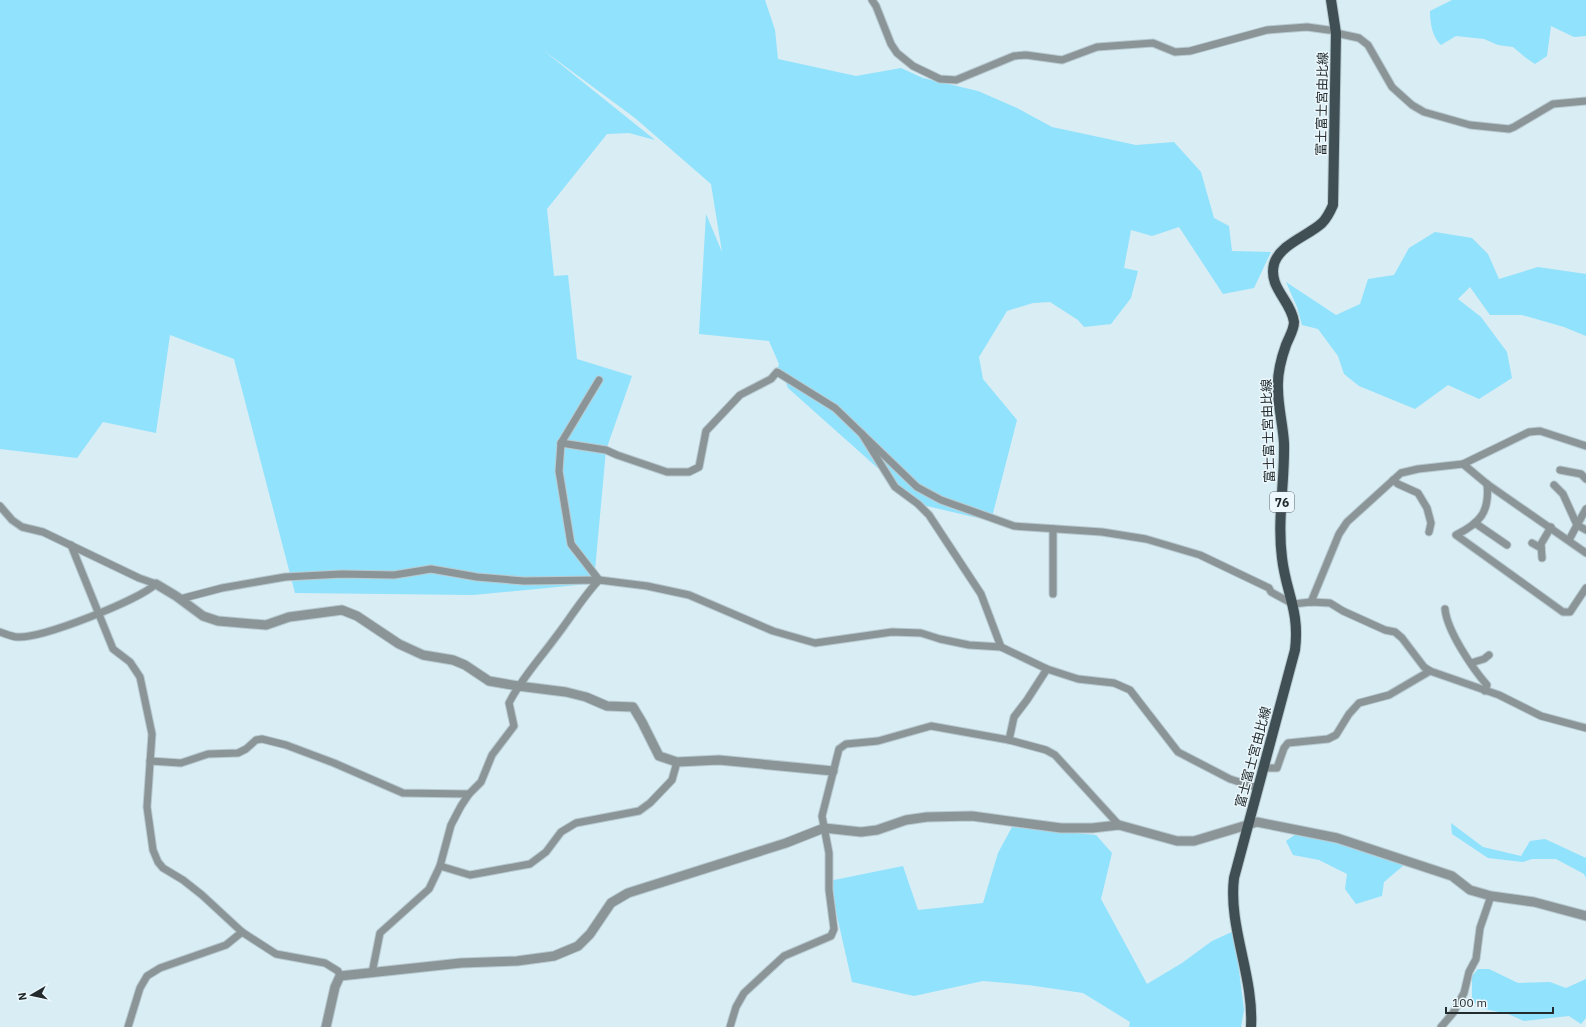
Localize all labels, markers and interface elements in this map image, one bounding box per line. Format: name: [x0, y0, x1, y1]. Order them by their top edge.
street label: 富士富士宮由比線: [1313, 52, 1331, 156]
street label: 富士富士宮由比線: [1258, 379, 1278, 483]
road number: 76: [1270, 492, 1294, 512]
street label: 富士富士宮由比線: [1231, 705, 1275, 809]
north arrow: [12, 975, 52, 1015]
scale bar: [1446, 989, 1553, 1015]
text: N: [15, 992, 30, 1002]
text: 100 m: [1452, 995, 1487, 1010]

